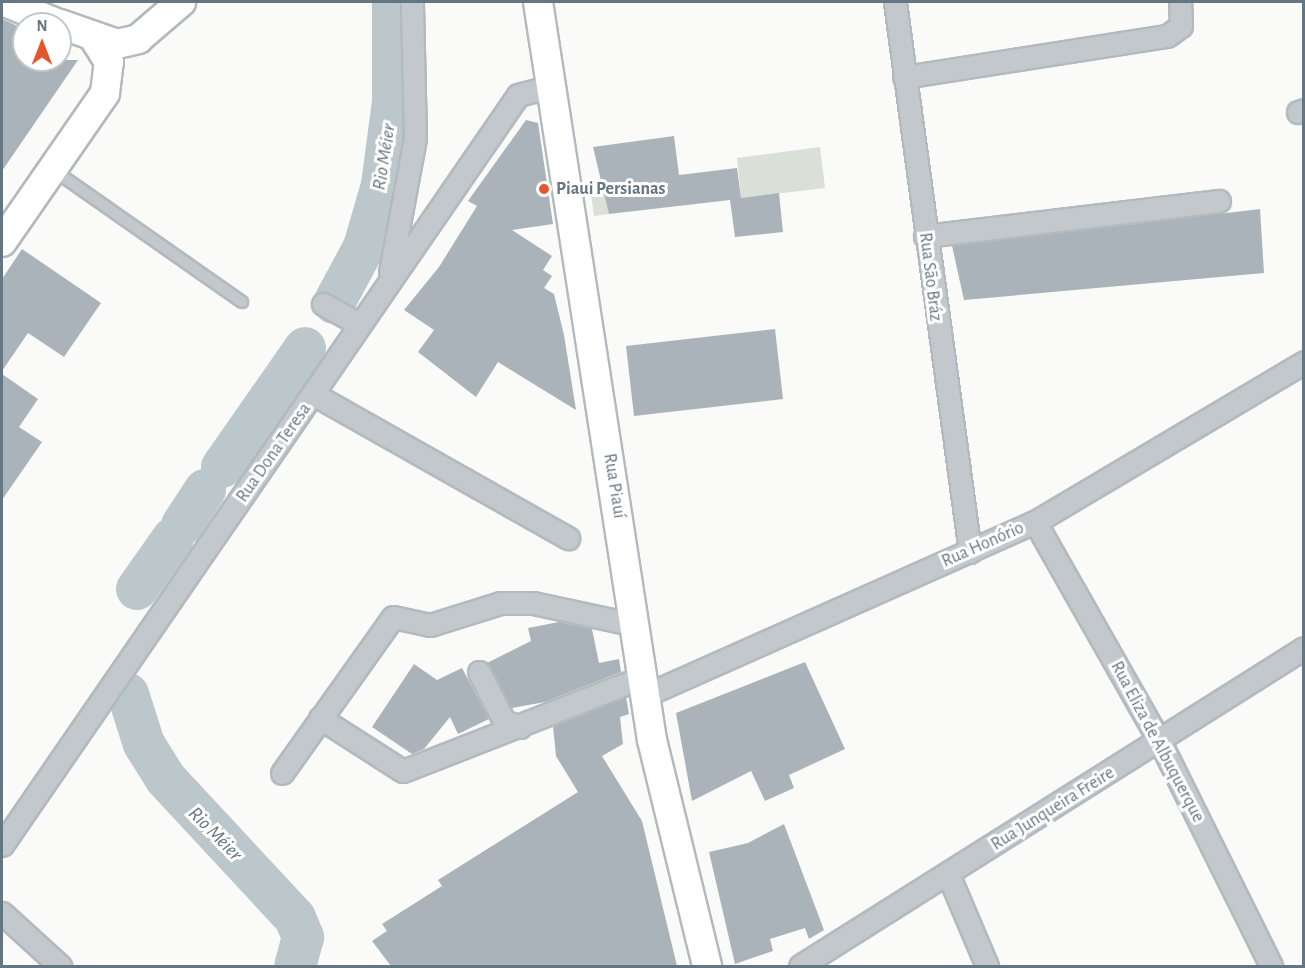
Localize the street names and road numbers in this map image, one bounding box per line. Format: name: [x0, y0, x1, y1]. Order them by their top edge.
street label: Rua São Bráz: [914, 231, 946, 323]
street label: Rua Dona Teresa: [232, 399, 316, 507]
street label: Rua Piauí: [598, 452, 630, 520]
street label: Rua Honório: [939, 517, 1027, 573]
street label: Rua Eliza de Albuquerque: [1105, 658, 1209, 826]
street label: Rua Junqueira Freire: [987, 762, 1119, 856]

